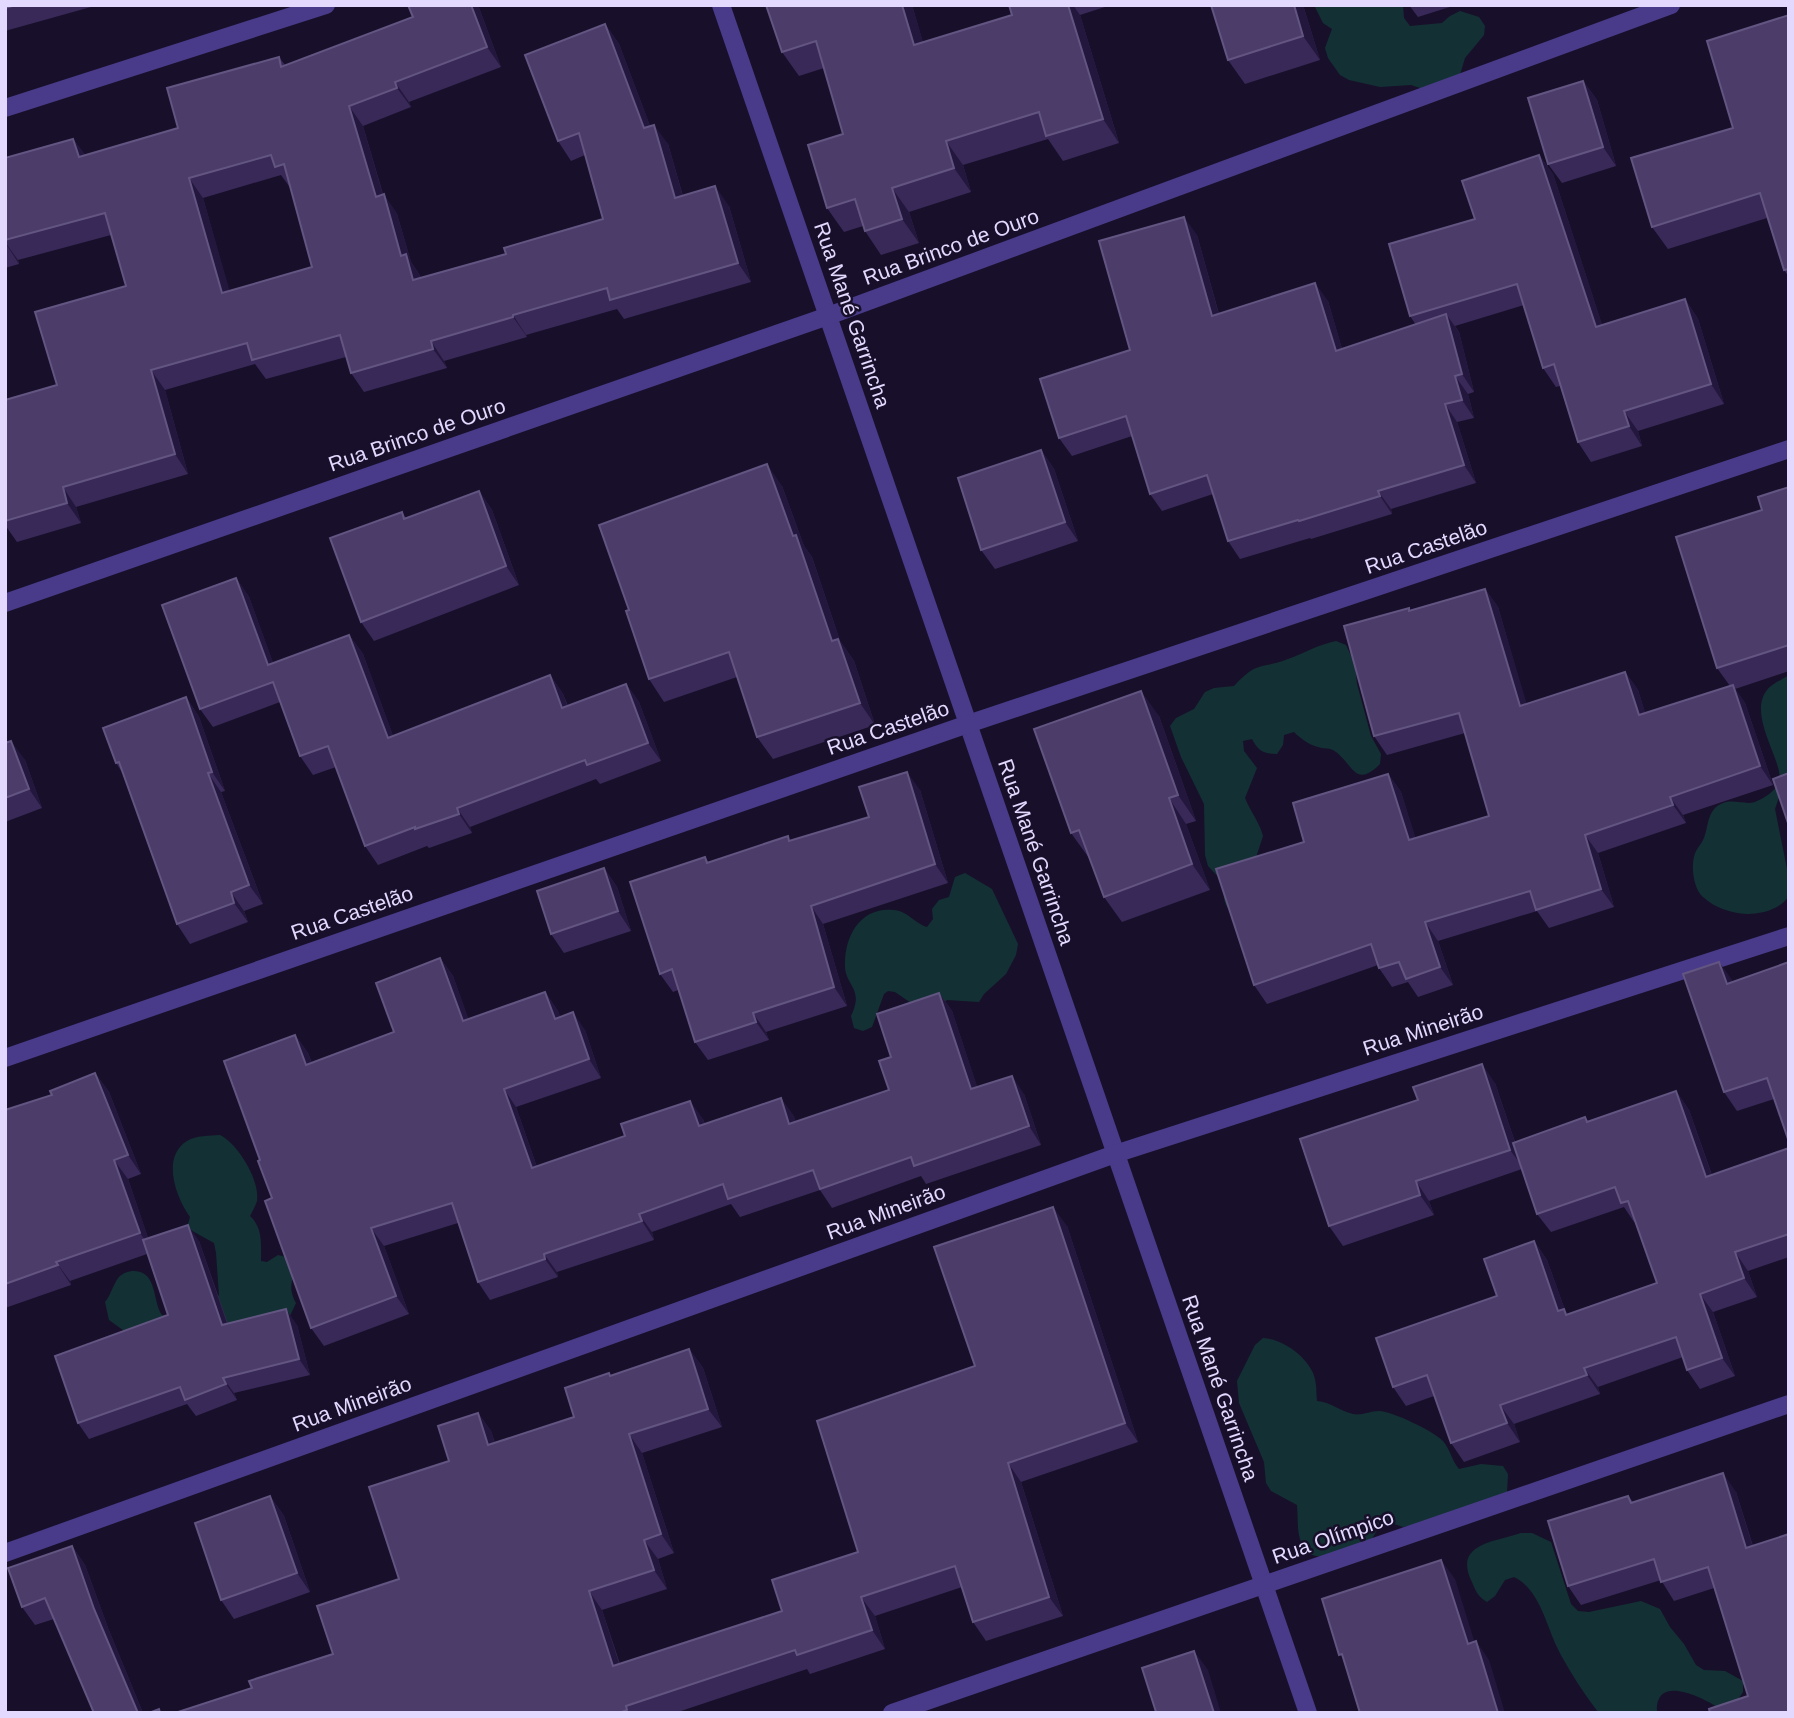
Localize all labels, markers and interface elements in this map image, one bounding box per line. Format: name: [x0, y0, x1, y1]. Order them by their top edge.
street label: Rua Brinco de Ouro: [860, 204, 1042, 289]
street label: Rua Mané Garrincha: [810, 219, 895, 411]
street label: Rua Brinco de Ouro: [325, 393, 508, 476]
street label: Rua Castelão: [1362, 515, 1490, 578]
street label: Rua Castelão: [824, 696, 952, 759]
street label: Rua Mané Garrincha: [994, 756, 1079, 948]
street label: Rua Castelão: [288, 881, 416, 944]
street label: Rua Mineirão: [1360, 999, 1486, 1060]
street label: Rua Mineirão: [823, 1179, 948, 1244]
street label: Rua Mané Garrincha: [1178, 1292, 1263, 1484]
street label: Rua Mineirão: [289, 1371, 414, 1436]
street label: Rua Olímpico: [1269, 1505, 1397, 1568]

